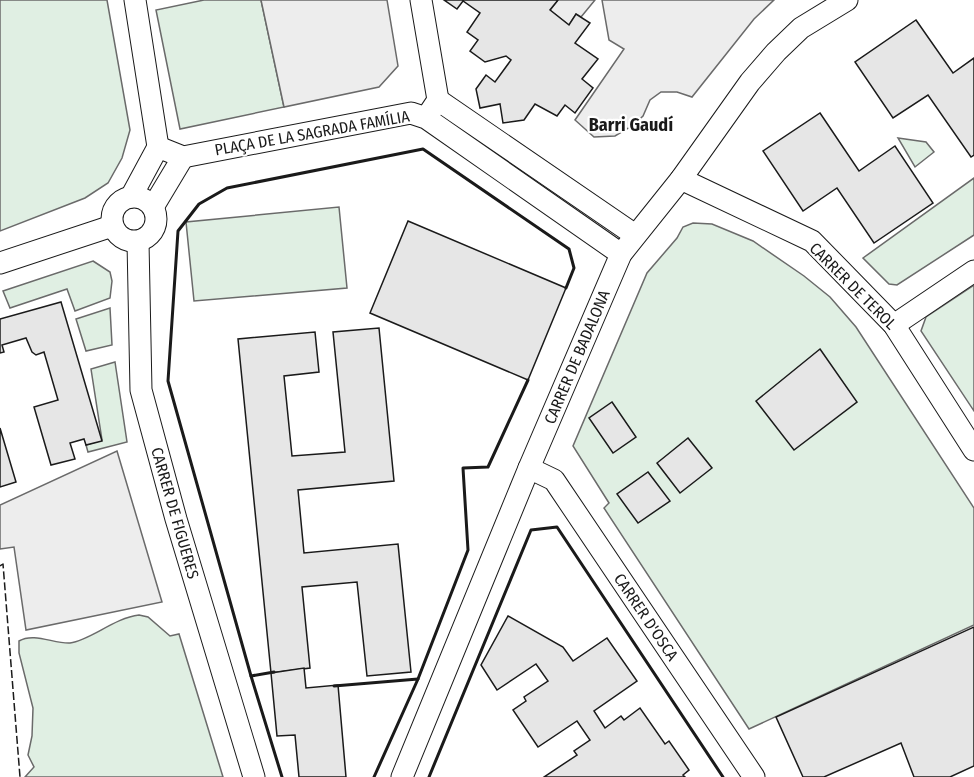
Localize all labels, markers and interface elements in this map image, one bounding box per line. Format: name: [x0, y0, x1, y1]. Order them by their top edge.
street label: PLAÇA DE LA SAGRADA FAMÍLIA: [213, 106, 412, 160]
district label: Barri Gaudí: [589, 114, 674, 136]
street label: CARRER DE TEROL: [806, 239, 900, 333]
street label: CARRER DE BADALONA: [540, 287, 614, 427]
street label: CARRER DE FIGUERES: [147, 445, 203, 581]
street label: CARRER D'OSCA: [610, 570, 682, 665]

